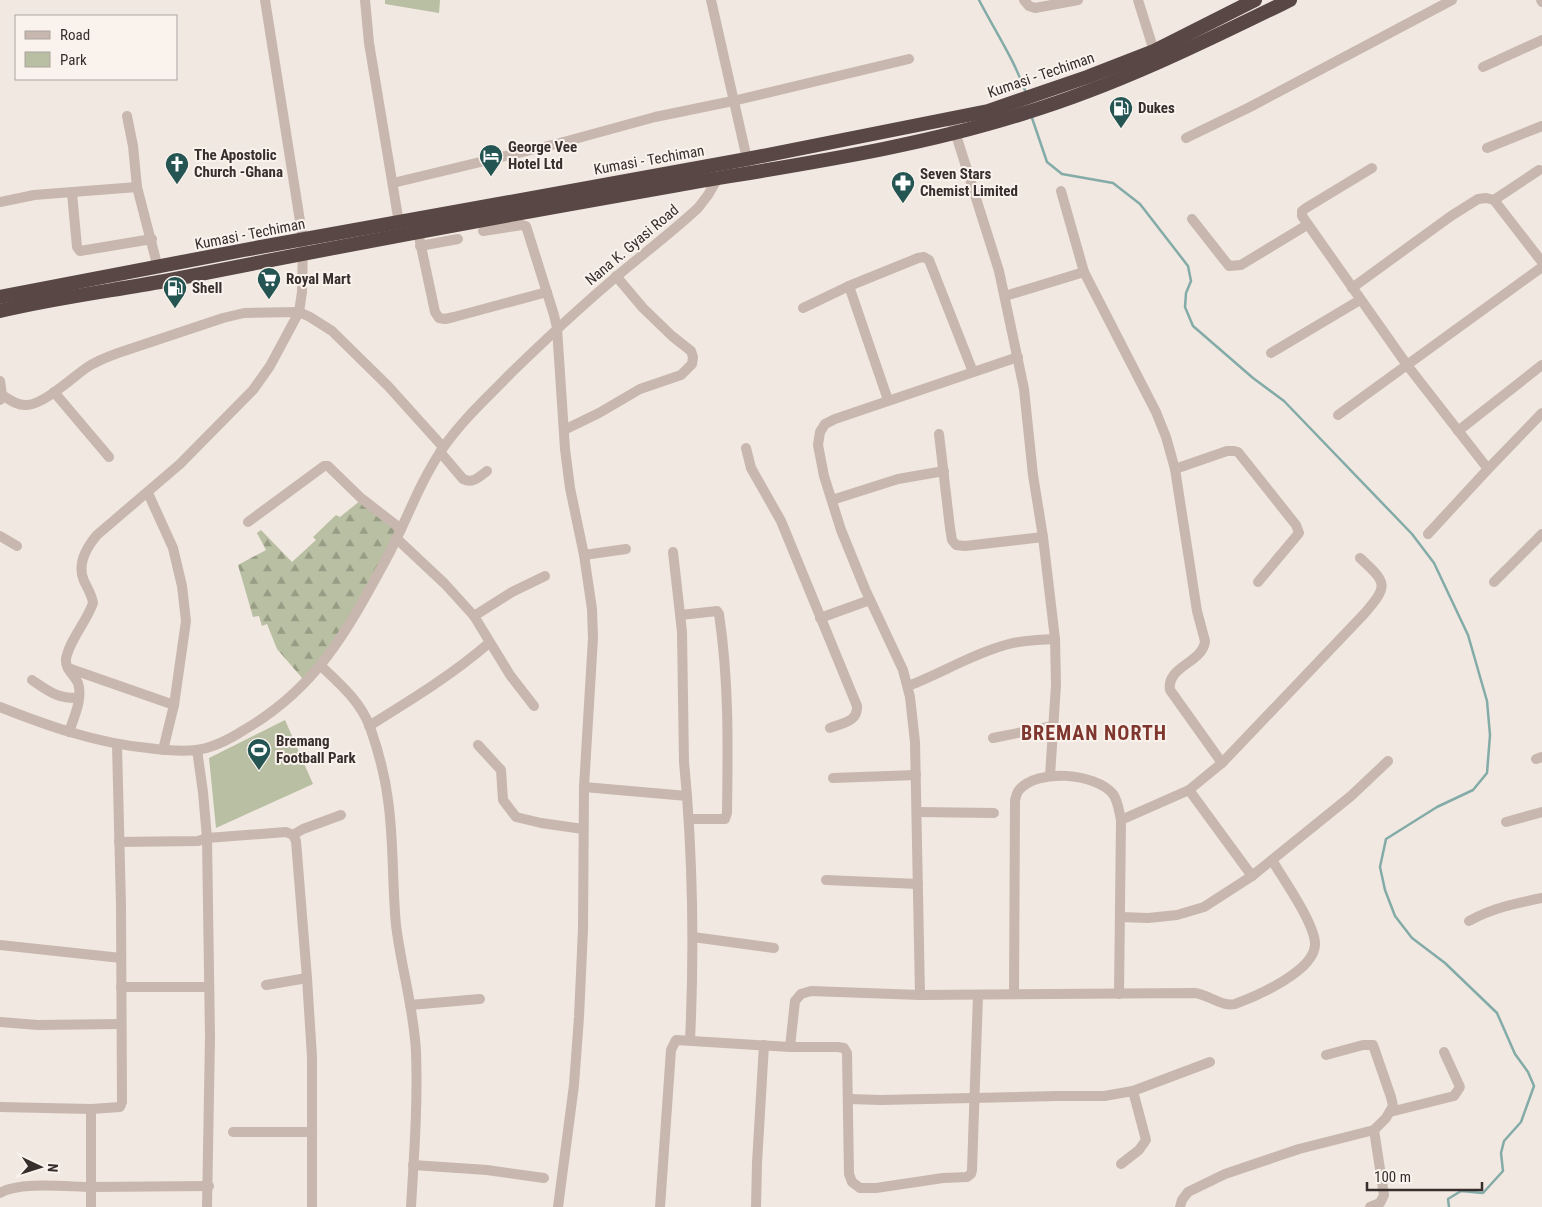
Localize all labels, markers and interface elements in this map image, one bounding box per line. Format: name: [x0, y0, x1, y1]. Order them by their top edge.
legend: [15, 15, 178, 80]
text: Road: [60, 26, 90, 44]
street label: Kumasi - Techiman: [985, 48, 1097, 102]
text: Park: [60, 51, 87, 69]
fuel station icon: Dukes: [1108, 95, 1134, 129]
place label: Dukes: [1138, 99, 1175, 117]
place label: George Vee Hotel Ltd: [508, 138, 577, 173]
street label: Kumasi - Techiman: [592, 141, 706, 179]
hotel icon: George Vee Hotel Ltd: [478, 143, 504, 177]
place label: The Apostolic Church -Ghana: [194, 146, 283, 181]
church icon: The Apostolic Church -Ghana: [164, 151, 190, 185]
place label: Seven Stars Chemist Limited: [920, 165, 1018, 200]
pharmacy icon: Seven Stars Chemist Limited: [890, 170, 916, 204]
street label: Nana K. Gyasi Road: [582, 201, 682, 289]
street label: Kumasi - Techiman: [193, 214, 307, 254]
supermarket icon: Royal Mart: [256, 266, 282, 300]
place label: Royal Mart: [286, 270, 351, 288]
fuel station icon: Shell: [162, 275, 188, 309]
place label: Shell: [192, 279, 222, 297]
district label: BREMAN NORTH: [1021, 721, 1167, 745]
place label: Bremang Football Park: [276, 732, 357, 767]
sports icon: Bremang Football Park: [246, 737, 272, 771]
north arrow: [15, 1142, 65, 1192]
scale bar: [1367, 1160, 1482, 1192]
text: N: [45, 1163, 61, 1173]
text: 100 m: [1374, 1168, 1411, 1186]

